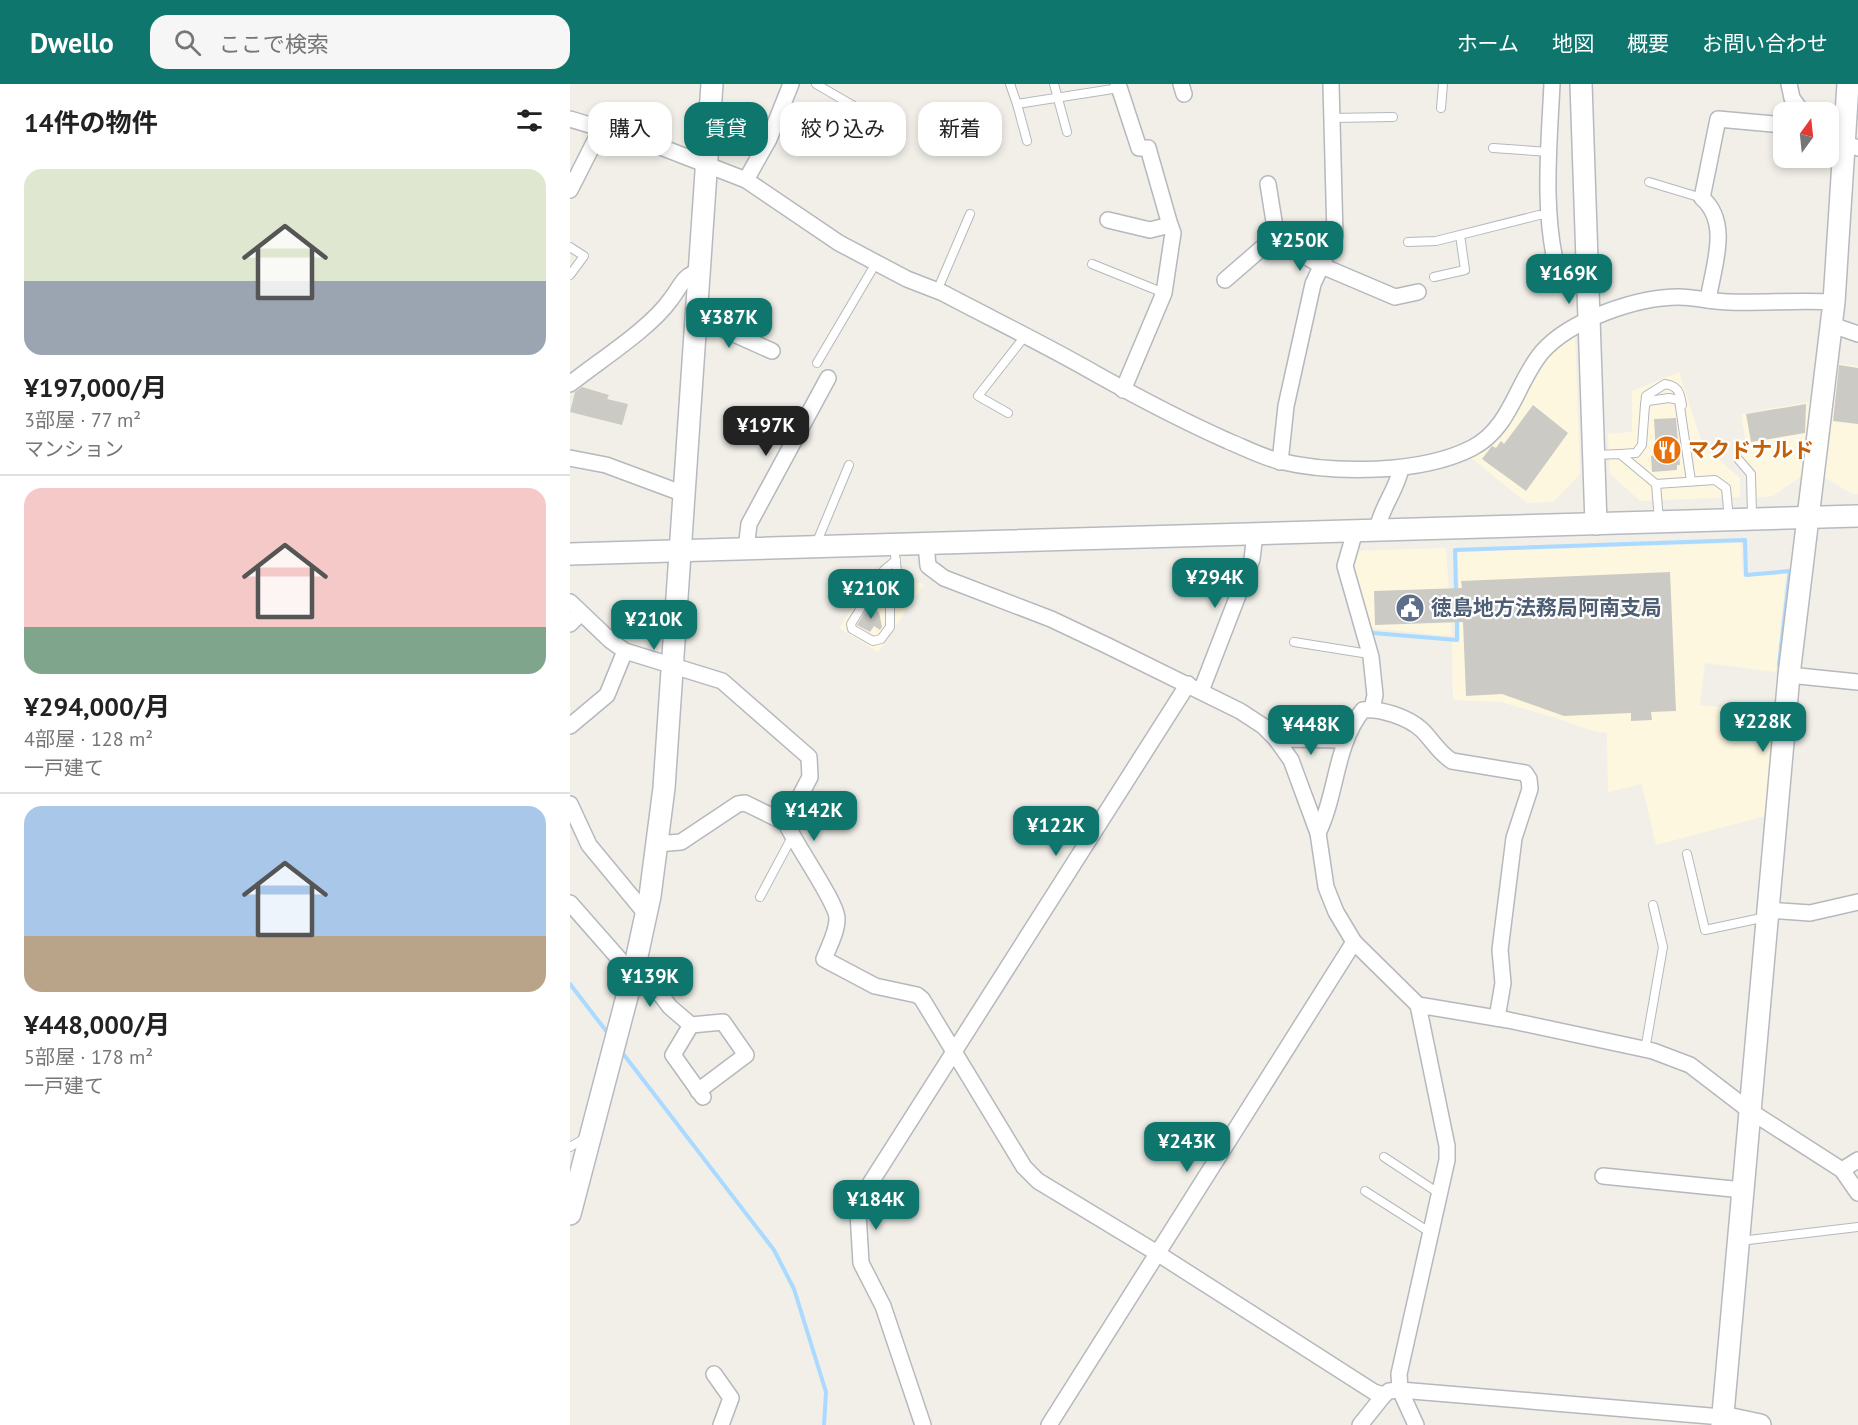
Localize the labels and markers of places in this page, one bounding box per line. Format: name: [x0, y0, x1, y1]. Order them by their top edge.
pin: ¥250K: [1258, 221, 1342, 272]
pin: ¥169K: [1527, 254, 1611, 305]
pin: ¥387K: [687, 298, 771, 349]
pin: ¥197K: [724, 406, 808, 457]
restaurant icon: マクドナルド: [1651, 434, 1683, 466]
place label: マクドナルド: [1688, 436, 1814, 463]
pin: ¥294K: [1173, 558, 1257, 609]
pin: ¥210K: [829, 569, 913, 620]
public building icon: 徳島地方法務局阿南支局: [1394, 592, 1426, 624]
place label: 徳島地方法務局阿南支局: [1431, 594, 1662, 621]
pin: ¥210K: [612, 600, 696, 651]
pin: ¥228K: [1721, 702, 1805, 753]
pin: ¥448K: [1269, 705, 1353, 756]
pin: ¥142K: [772, 791, 856, 842]
pin: ¥122K: [1014, 806, 1098, 857]
pin: ¥139K: [608, 957, 692, 1008]
pin: ¥243K: [1145, 1122, 1229, 1173]
pin: ¥184K: [834, 1180, 918, 1231]

